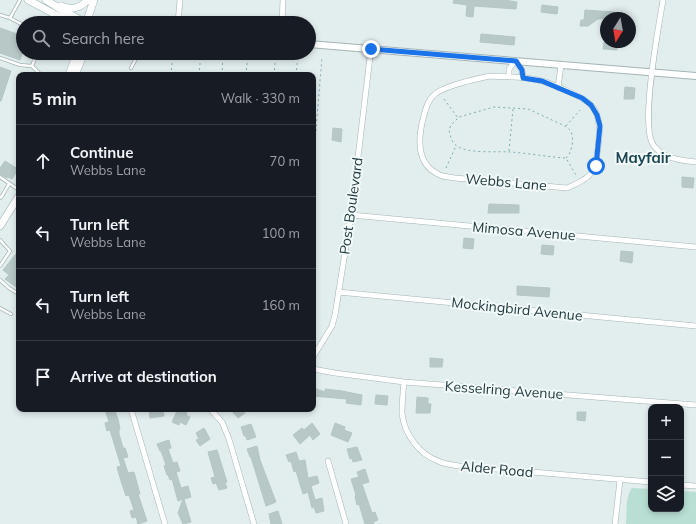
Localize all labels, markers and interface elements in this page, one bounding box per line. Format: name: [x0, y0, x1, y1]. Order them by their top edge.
north arrow: [600, 12, 636, 48]
search box: [16, 16, 316, 60]
icon: search: [30, 27, 52, 49]
text: Search here: [62, 29, 144, 48]
route end: [362, 40, 380, 58]
text: 5 min: [32, 88, 77, 109]
text: Walk · 330 m: [221, 90, 300, 106]
text: Continue: [70, 143, 133, 162]
district label: Mayfair: [615, 148, 671, 167]
icon: ahead: [32, 150, 54, 172]
text: 70 m: [270, 153, 300, 169]
street label: Post Boulevard: [335, 156, 367, 256]
route start: [587, 157, 605, 175]
text: Webbs Lane: [70, 162, 146, 178]
street label: Webbs Lane: [465, 169, 547, 195]
text: Turn left: [70, 215, 129, 234]
street label: Mimosa Avenue: [472, 218, 576, 244]
icon: left: [32, 222, 54, 244]
text: 100 m: [262, 225, 300, 241]
text: Webbs Lane: [70, 234, 146, 250]
text: Turn left: [70, 287, 129, 306]
street label: Mockingbird Avenue: [451, 293, 583, 325]
icon: left: [32, 294, 54, 316]
text: 160 m: [262, 297, 300, 313]
text: Webbs Lane: [70, 306, 146, 322]
icon: arrive: [32, 366, 54, 388]
text: Arrive at destination: [70, 367, 217, 386]
street label: Kesselring Avenue: [444, 377, 564, 403]
map controls: [648, 404, 684, 512]
button: +: [648, 404, 684, 440]
button: −: [648, 440, 684, 476]
street label: Alder Road: [460, 457, 534, 481]
button: layers: [648, 476, 684, 512]

